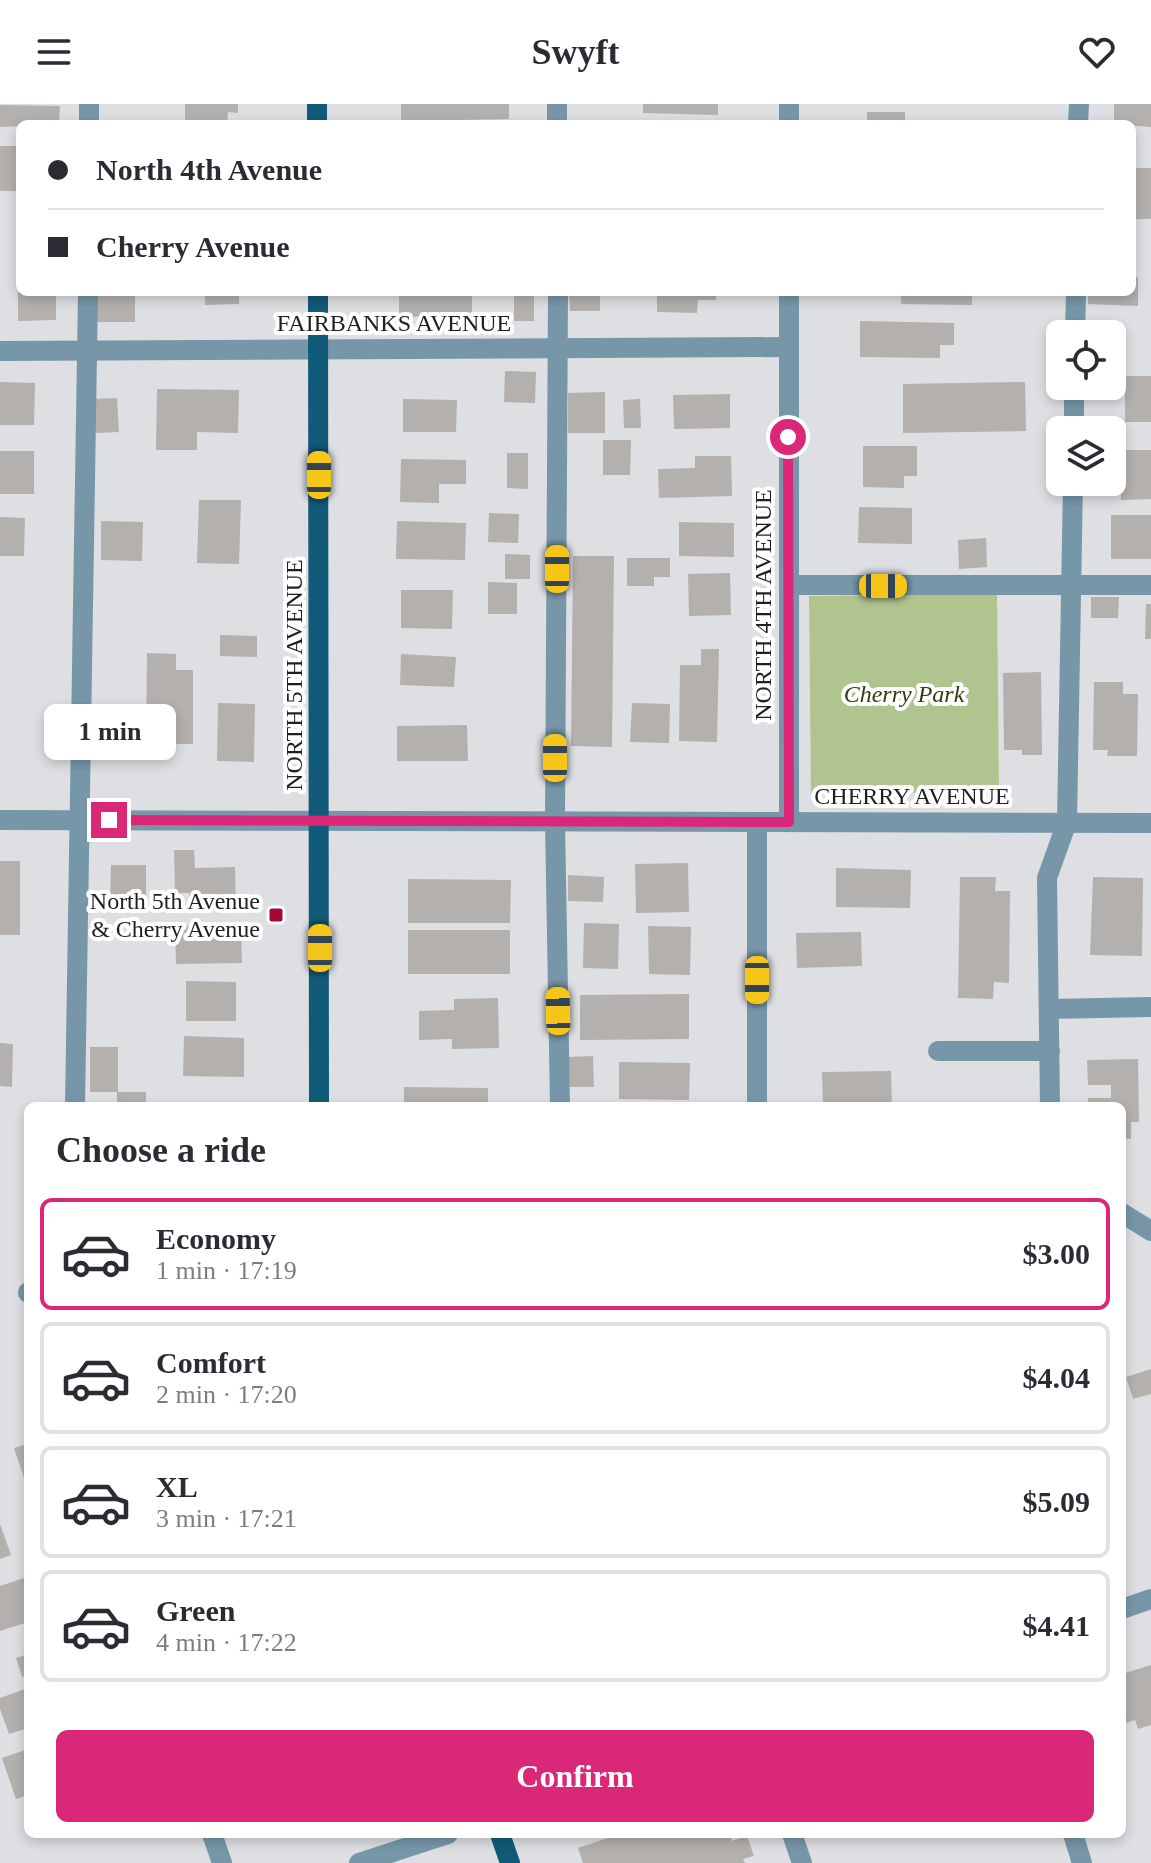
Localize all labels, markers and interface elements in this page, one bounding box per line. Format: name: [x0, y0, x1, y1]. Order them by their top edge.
icon: menu: [32, 30, 76, 74]
icon: heart: [1075, 30, 1119, 74]
text: Swyft: [532, 32, 620, 72]
text: North 4th Avenue: [96, 153, 322, 186]
text: Cherry Avenue: [96, 230, 290, 263]
street label: FAIRBANKS AVENUE: [277, 310, 511, 336]
map controls: [1046, 320, 1126, 496]
button: locate: [1046, 320, 1126, 400]
button: layers: [1046, 416, 1126, 496]
route start: [770, 419, 806, 455]
car: [307, 451, 331, 499]
street label: NORTH 4TH AVENUE: [750, 489, 776, 721]
car: [545, 545, 569, 593]
street label: NORTH 5TH AVENUE: [281, 559, 307, 791]
car: [859, 574, 907, 598]
park label: Cherry Park: [844, 681, 965, 707]
callout: 1 min: [43, 704, 175, 760]
text: 1 min: [79, 717, 141, 746]
car: [543, 734, 567, 782]
street label: CHERRY AVENUE: [814, 783, 1010, 809]
route end: [91, 802, 127, 838]
place label: North 5th Avenue & Cherry Avenue: [90, 888, 260, 942]
marker: North 5th Avenue & Cherry Avenue: [267, 906, 285, 924]
car: [308, 924, 332, 972]
car: [745, 956, 769, 1004]
car: [546, 987, 570, 1035]
text: Choose a ride: [56, 1130, 266, 1170]
icon: car: [60, 1218, 132, 1290]
text: Economy: [156, 1222, 276, 1255]
text: $3.00: [1023, 1237, 1090, 1270]
text: 1 min · 17:19: [156, 1256, 297, 1285]
icon: car: [60, 1342, 132, 1414]
text: Comfort: [156, 1346, 266, 1379]
text: $4.04: [1023, 1361, 1090, 1394]
text: 2 min · 17:20: [156, 1380, 297, 1409]
icon: car: [60, 1466, 132, 1538]
text: XL: [156, 1470, 198, 1503]
text: $5.09: [1023, 1485, 1090, 1518]
text: 3 min · 17:21: [156, 1504, 297, 1533]
icon: car: [60, 1590, 132, 1662]
text: Green: [156, 1594, 235, 1627]
text: $4.41: [1023, 1609, 1090, 1642]
text: 4 min · 17:22: [156, 1628, 297, 1657]
button: Confirm: [56, 1730, 1094, 1822]

